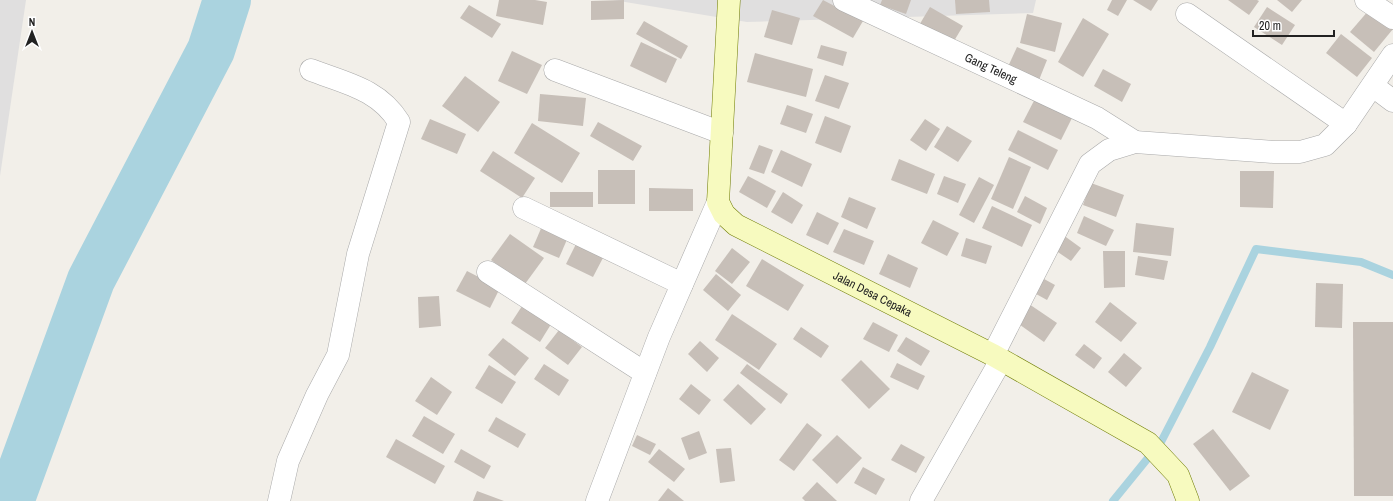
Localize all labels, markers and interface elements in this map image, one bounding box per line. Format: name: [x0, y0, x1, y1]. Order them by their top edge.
north arrow: [12, 12, 52, 52]
scale bar: [1253, 12, 1334, 38]
text: N: [29, 15, 35, 29]
text: 20 m: [1259, 18, 1281, 34]
street label: Gang Teleng: [962, 49, 1020, 88]
street label: Jalan Desa Cepaka: [831, 268, 915, 321]

